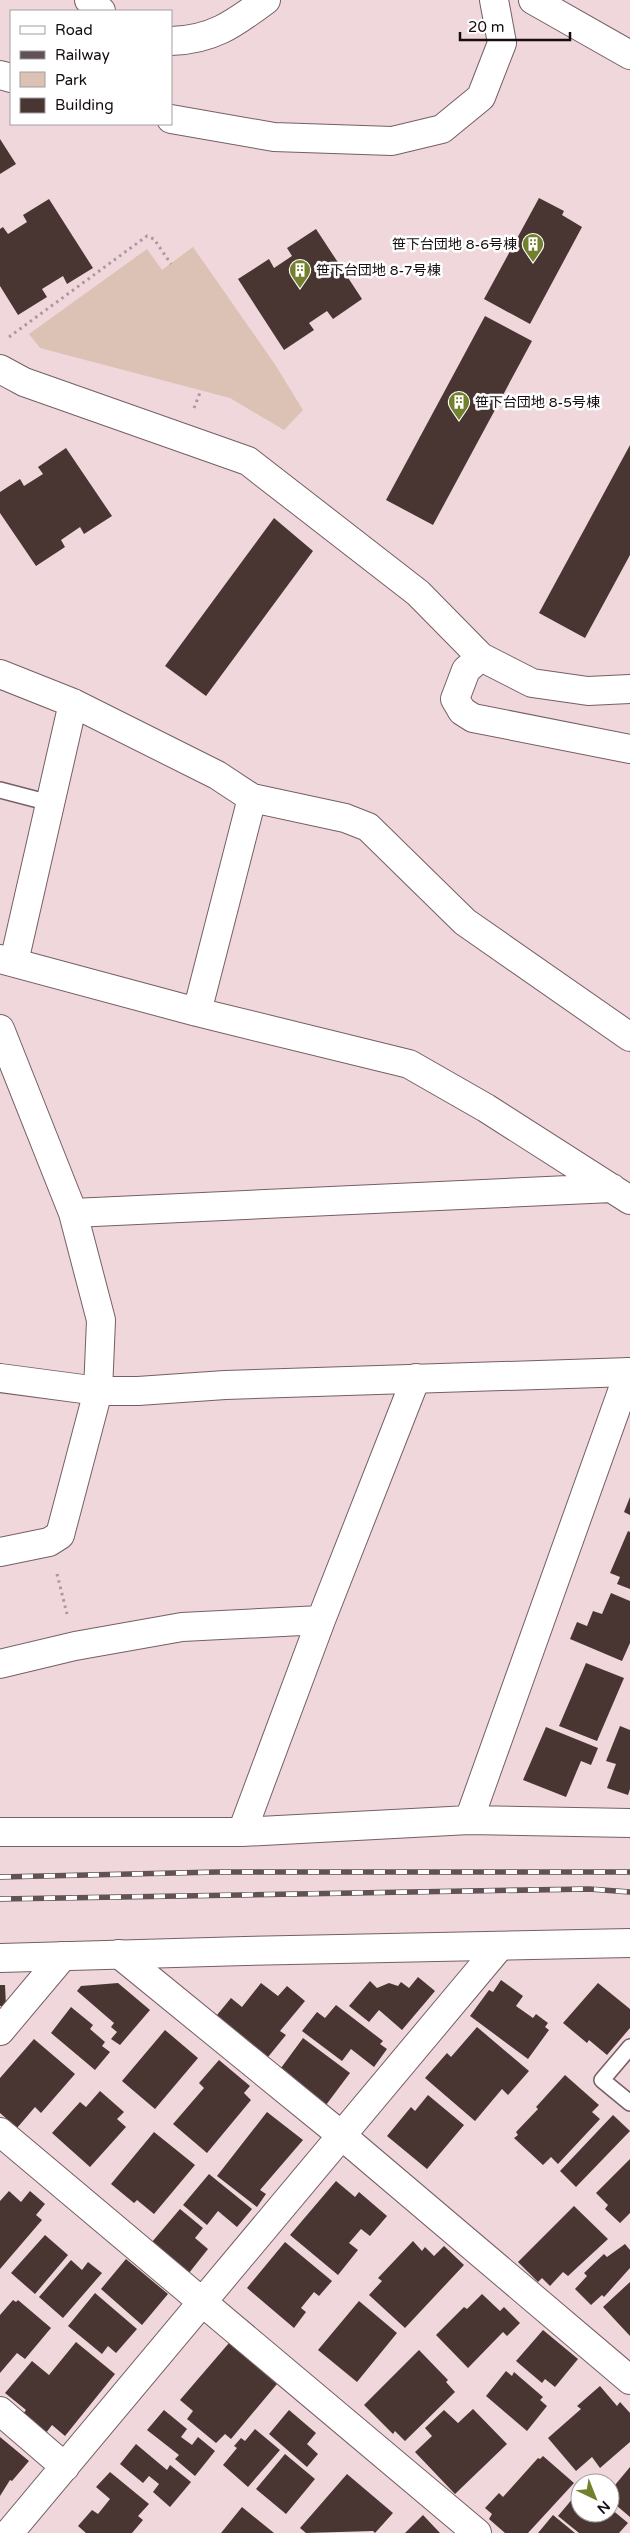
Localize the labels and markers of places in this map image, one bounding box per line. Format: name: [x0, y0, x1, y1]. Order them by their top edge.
building icon: 笹下台団地 8-6号棟: [521, 232, 545, 263]
place label: 笹下台団地 8-6号棟: [392, 236, 517, 253]
building icon: 笹下台団地 8-7号棟: [288, 258, 312, 289]
place label: 笹下台団地 8-7号棟: [316, 262, 441, 279]
building icon: 笹下台団地 8-5号棟: [447, 390, 471, 421]
place label: 笹下台団地 8-5号棟: [475, 394, 600, 411]

